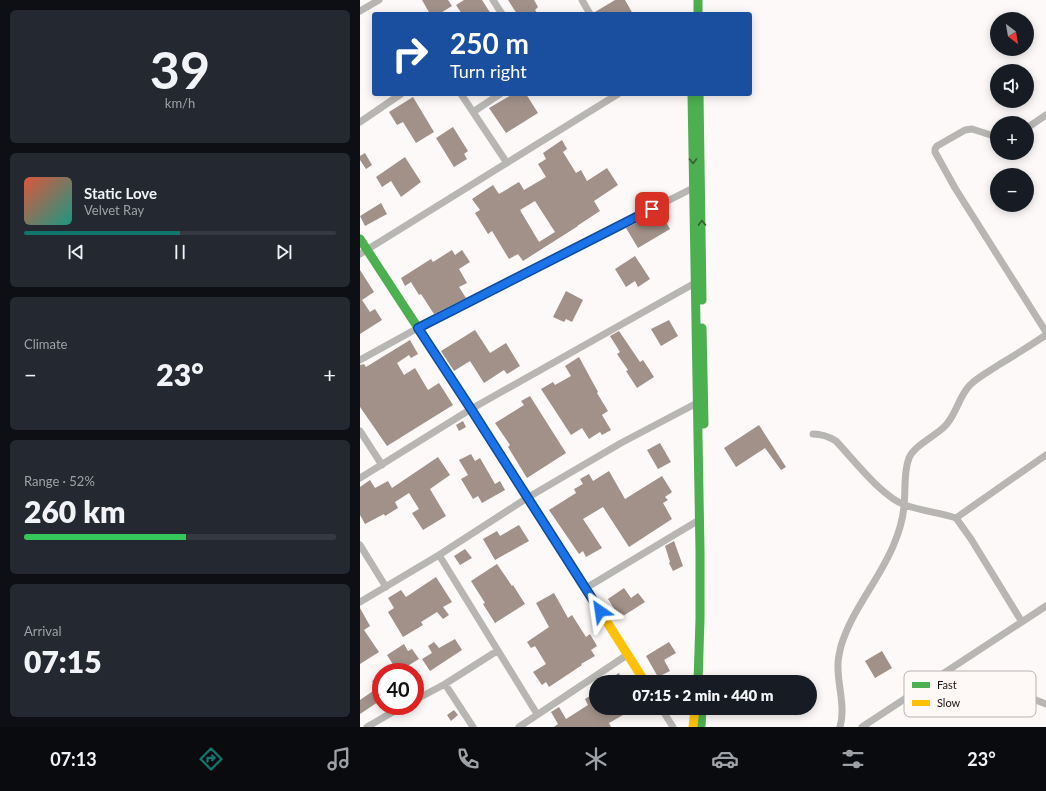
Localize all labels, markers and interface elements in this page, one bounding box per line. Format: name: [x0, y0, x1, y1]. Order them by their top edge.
north arrow: [990, 12, 1034, 56]
map controls: [990, 12, 1034, 212]
text: 250 m: [450, 26, 529, 60]
icon: right: [384, 28, 436, 80]
text: 39: [150, 38, 210, 100]
text: Turn right: [450, 60, 527, 82]
button: sound: [990, 64, 1034, 108]
text: km/h: [165, 95, 195, 111]
button: +: [990, 116, 1034, 160]
one-way arrow: [689, 158, 697, 164]
button: −: [990, 168, 1034, 212]
text: Static Love: [84, 184, 157, 202]
pin: [635, 192, 669, 226]
icon: arrive: [641, 198, 663, 220]
text: Velvet Ray: [84, 202, 144, 218]
one-way arrow: [697, 220, 706, 226]
icon: previous: [65, 241, 87, 263]
icon: pause: [169, 241, 191, 263]
icon: next: [273, 241, 295, 263]
text: Climate: [24, 336, 67, 352]
text: 23°: [156, 356, 204, 392]
text: −: [24, 361, 37, 388]
text: +: [323, 361, 336, 388]
text: Range · 52%: [24, 473, 95, 489]
text: 260 km: [24, 493, 125, 529]
position arrow: [579, 590, 621, 632]
text: Arrival: [24, 623, 61, 639]
text: 07:15: [24, 643, 102, 679]
speed limit sign: 40: [372, 663, 424, 715]
legend: [904, 671, 1036, 717]
text: Fast: [937, 678, 957, 691]
text: 07:15 · 2 min · 440 m: [632, 686, 774, 704]
text: Slow: [937, 696, 961, 709]
icon: directions: [197, 745, 225, 773]
icon: music: [325, 745, 353, 773]
icon: phone: [454, 745, 482, 773]
icon: climate: [582, 745, 610, 773]
icon: car: [711, 745, 739, 773]
icon: filters: [839, 745, 867, 773]
text: 07:13: [50, 748, 97, 770]
text: 23°: [967, 748, 996, 770]

